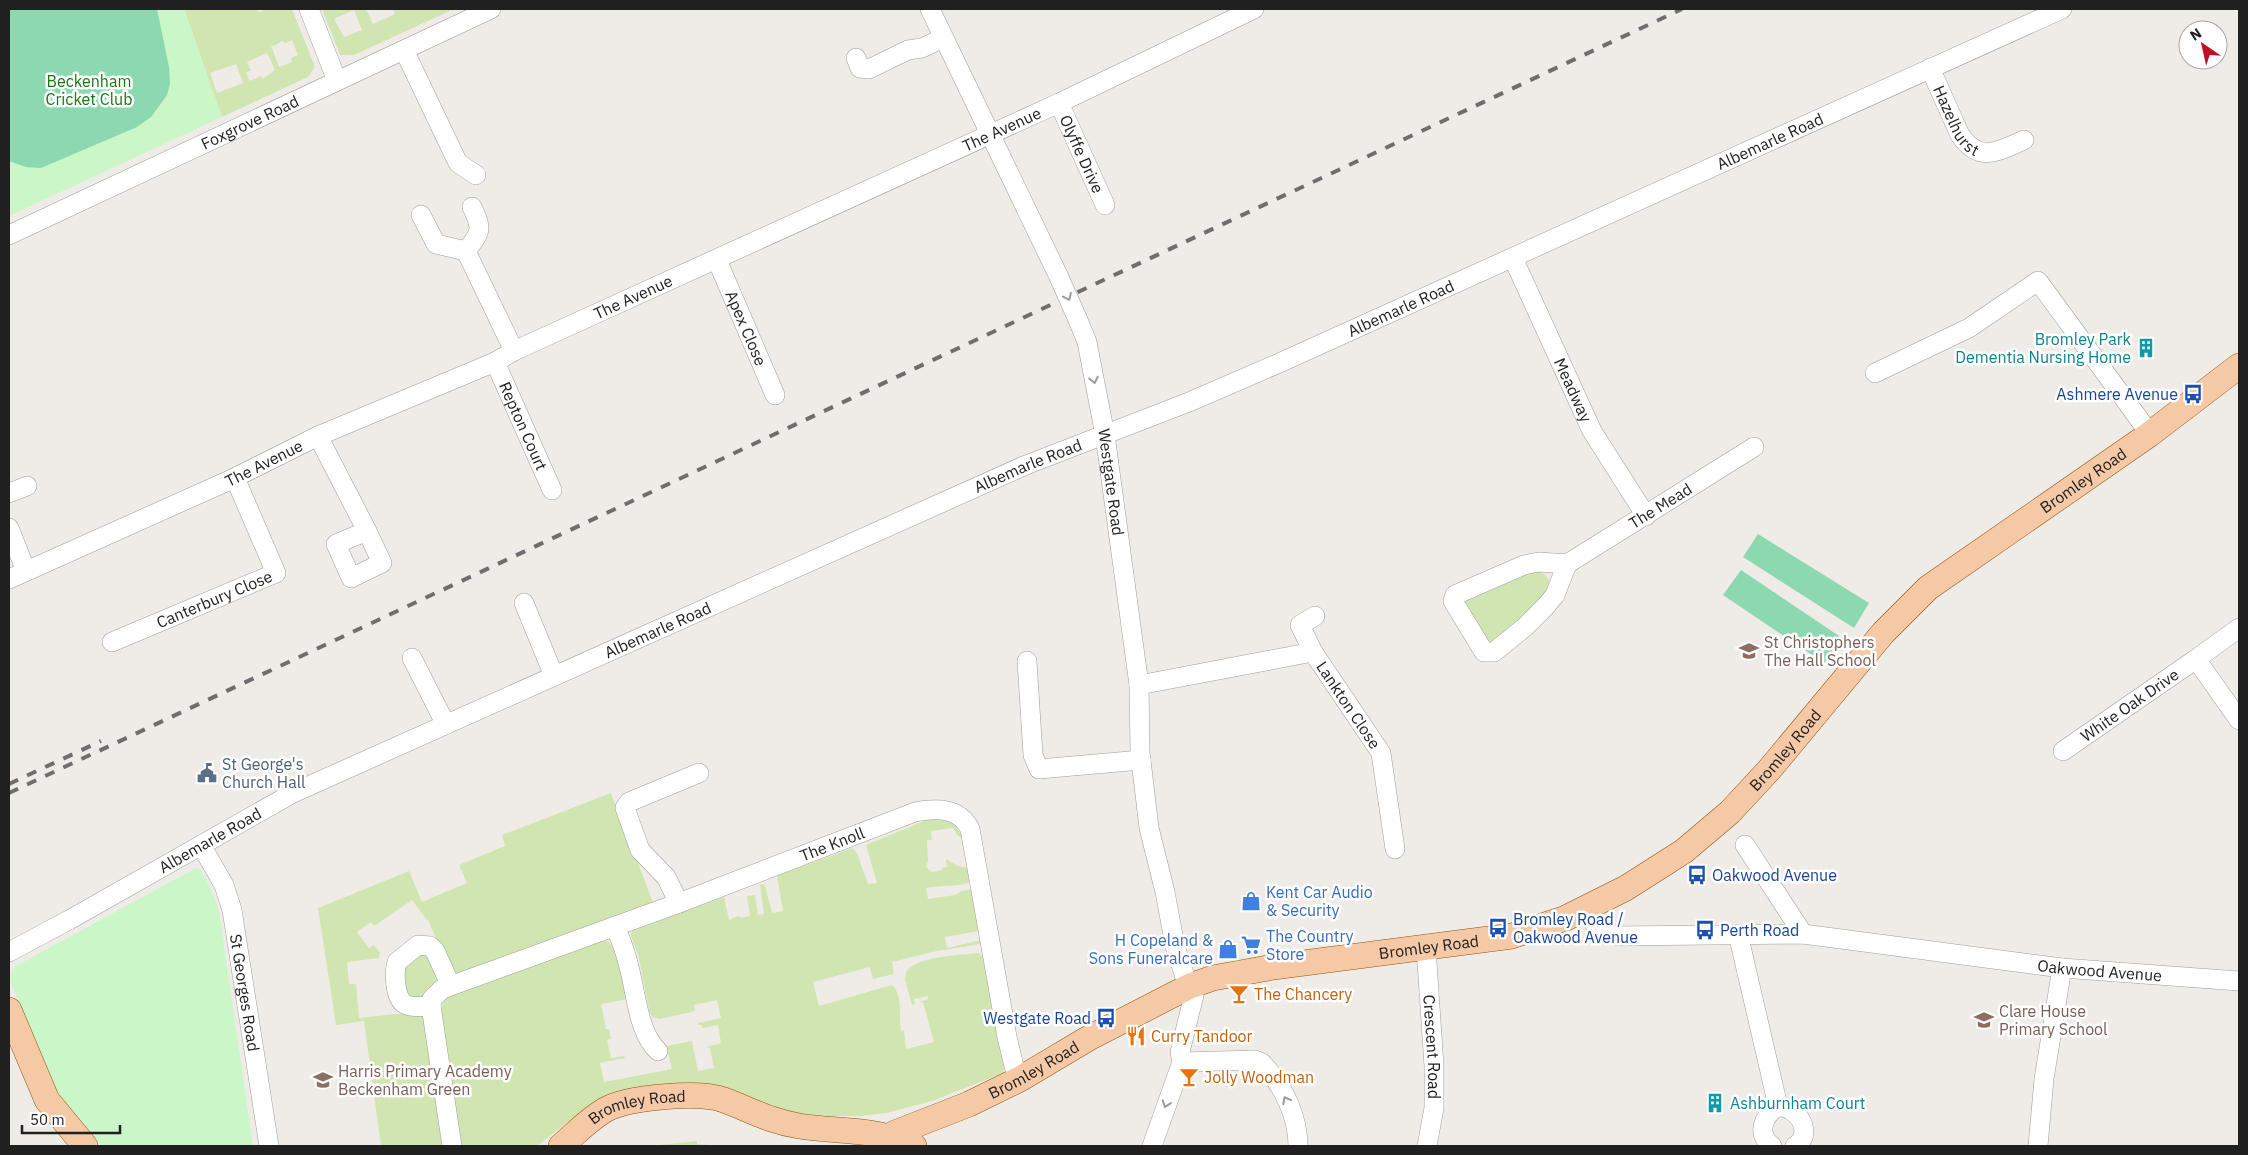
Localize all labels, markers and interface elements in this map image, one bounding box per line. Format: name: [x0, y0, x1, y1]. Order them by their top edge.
north arrow: [2178, 20, 2228, 70]
text: N: [2186, 24, 2205, 45]
park label: Beckenham Cricket Club: [46, 71, 132, 109]
street label: Hazelhurst: [1929, 82, 1982, 160]
street label: Foxgrove Road: [198, 91, 302, 154]
street label: The Avenue: [959, 103, 1044, 156]
street label: Albemarle Road: [1713, 108, 1826, 174]
street label: Olyffe Drive: [1056, 112, 1108, 196]
street label: The Avenue: [590, 270, 676, 323]
street label: Albemarle Road: [1344, 275, 1457, 341]
street label: Apex Close: [721, 287, 771, 369]
one-way arrow: [1062, 292, 1072, 301]
place label: Bromley Park Dementia Nursing Home: [1955, 329, 2132, 367]
building icon: Bromley Park Dementia Nursing Home: [2135, 337, 2157, 359]
street label: Meadway: [1550, 355, 1597, 425]
one-way arrow: [1088, 376, 1099, 384]
street label: Repton Court: [495, 379, 552, 473]
bus stop icon: Ashmere Avenue: [2182, 383, 2204, 405]
place label: Ashmere Avenue: [2056, 384, 2178, 404]
street label: Westgate Road: [1094, 427, 1129, 537]
street label: Albemarle Road: [971, 434, 1085, 497]
street label: The Avenue: [222, 435, 306, 491]
street label: Bromley Road: [2036, 443, 2130, 517]
street label: The Mead: [1625, 478, 1695, 533]
street label: Canterbury Close: [153, 566, 275, 632]
street label: Albemarle Road: [601, 597, 714, 662]
place label: St Christophers The Hall School: [1764, 632, 1876, 670]
school or university icon: St Christophers The Hall School: [1738, 640, 1760, 662]
street label: Lankton Close: [1312, 657, 1385, 753]
street label: White Oak Drive: [2077, 664, 2183, 746]
street label: Bromley Road: [1745, 705, 1825, 795]
place label: St George's Church Hall: [222, 754, 305, 792]
public building icon: St George's Church Hall: [196, 762, 218, 784]
street label: Albemarle Road: [155, 803, 265, 877]
street label: The Knoll: [797, 822, 867, 865]
bus stop icon: Oakwood Avenue: [1686, 864, 1708, 886]
place label: Oakwood Avenue: [1712, 865, 1837, 885]
place label: Kent Car Audio & Security: [1266, 882, 1373, 920]
shop icon: Kent Car Audio & Security: [1240, 890, 1262, 912]
place label: Bromley Road / Oakwood Avenue: [1513, 909, 1638, 947]
bus stop icon: Bromley Road / Oakwood Avenue: [1487, 917, 1509, 939]
bus stop icon: Perth Road: [1694, 919, 1716, 941]
place label: Perth Road: [1720, 920, 1799, 940]
place label: The Country Store: [1266, 926, 1354, 964]
place label: H Copeland & Sons Funeralcare: [1089, 930, 1213, 968]
street label: Bromley Road: [1378, 930, 1480, 963]
street label: St Georges Road: [226, 932, 264, 1053]
supermarket icon: The Country Store: [1240, 934, 1262, 956]
shop icon: H Copeland & Sons Funeralcare: [1217, 938, 1239, 960]
street label: Oakwood Avenue: [2036, 955, 2163, 985]
bar icon: The Chancery: [1228, 983, 1250, 1005]
place label: The Chancery: [1254, 984, 1352, 1004]
street label: Crescent Road: [1419, 994, 1444, 1099]
place label: Clare House Primary School: [1999, 1001, 2107, 1039]
bus stop icon: Westgate Road: [1095, 1007, 1117, 1029]
place label: Westgate Road: [983, 1008, 1091, 1028]
school or university icon: Clare House Primary School: [1973, 1009, 1995, 1031]
restaurant icon: Curry Tandoor: [1125, 1025, 1147, 1047]
place label: Curry Tandoor: [1151, 1026, 1253, 1046]
street label: Bromley Road: [985, 1036, 1082, 1103]
place label: Harris Primary Academy Beckenham Green: [338, 1061, 512, 1099]
bar icon: Jolly Woodman: [1178, 1066, 1200, 1088]
place label: Jolly Woodman: [1204, 1067, 1314, 1087]
school or university icon: Harris Primary Academy Beckenham Green: [312, 1069, 334, 1091]
street label: Bromley Road: [584, 1086, 686, 1128]
building icon: Ashburnham Court: [1704, 1092, 1726, 1114]
place label: Ashburnham Court: [1730, 1093, 1865, 1113]
one-way arrow: [1283, 1096, 1293, 1105]
one-way arrow: [1162, 1099, 1172, 1108]
scale bar: [22, 1102, 120, 1134]
text: 50 m: [30, 1110, 65, 1129]

